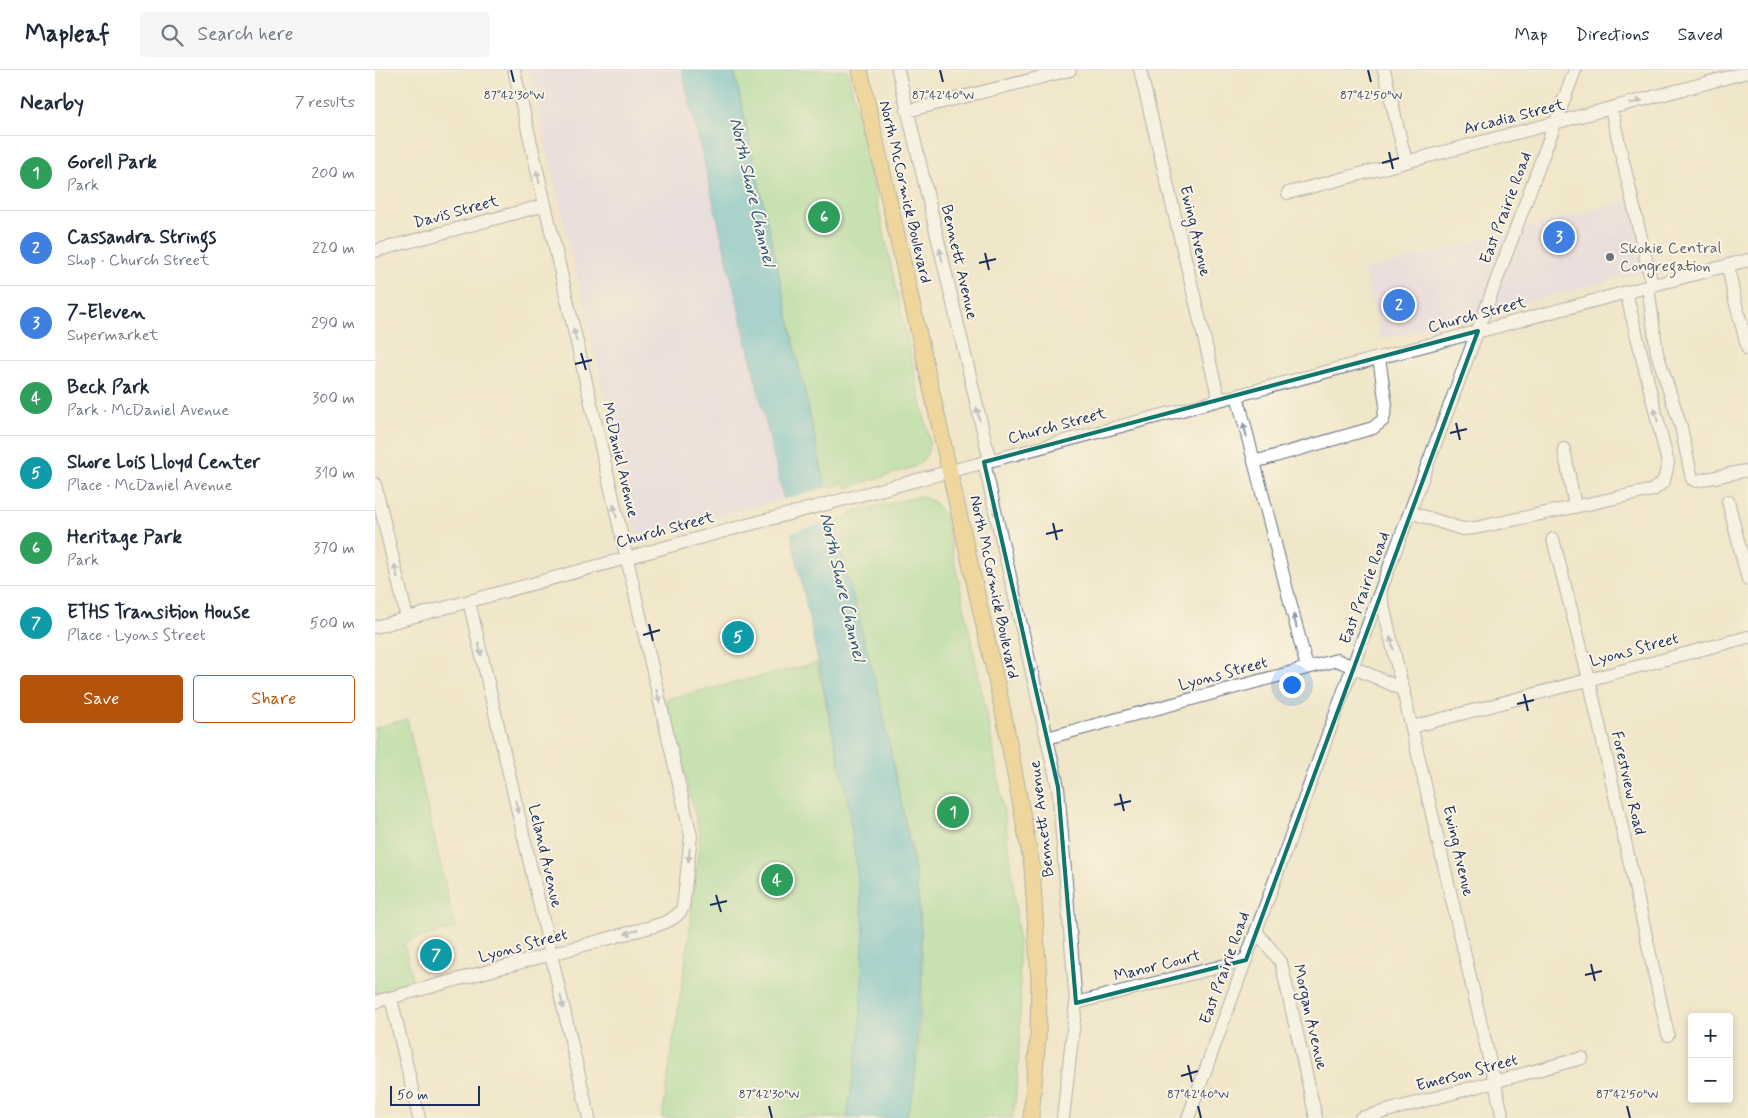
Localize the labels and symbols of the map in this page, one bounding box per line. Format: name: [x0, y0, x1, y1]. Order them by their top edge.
text: 87°42'30"W: [484, 88, 544, 104]
text: 87°42'40"W: [912, 88, 974, 104]
text: 87°42'50"W: [1340, 88, 1402, 104]
street label: Arcadia Street: [1461, 94, 1567, 140]
one-way arrow: [1629, 98, 1644, 106]
street label: North McCormick Boulevard: [874, 99, 936, 285]
water label: North Shore Channel: [723, 115, 781, 271]
street label: East Prairie Road: [1475, 149, 1537, 267]
one-way arrow: [534, 169, 542, 184]
street label: Ewing Avenue: [1173, 183, 1216, 279]
street label: Davis Street: [411, 190, 501, 233]
pin: 6: [808, 198, 840, 236]
street label: Bennett Avenue: [936, 203, 982, 322]
pin: 3: [1543, 218, 1575, 256]
place label: Skokie Central Congregation: [1620, 238, 1722, 278]
one-way arrow: [937, 248, 945, 263]
marker: Skokie Central Congregation: [1604, 251, 1616, 263]
pin: 2: [1383, 286, 1415, 324]
street label: Church Street: [1426, 292, 1529, 338]
one-way arrow: [571, 328, 579, 343]
street label: McDaniel Avenue: [597, 400, 644, 520]
street label: Church Street: [1006, 403, 1109, 449]
one-way arrow: [974, 406, 982, 421]
one-way arrow: [1652, 408, 1660, 423]
one-way arrow: [1241, 422, 1249, 437]
street label: North McCormick Boulevard: [964, 493, 1024, 681]
one-way arrow: [991, 502, 999, 517]
one-way arrow: [611, 503, 619, 518]
street label: Church Street: [614, 507, 717, 553]
water label: North Shore Channel: [813, 510, 871, 666]
street label: East Prairie Road: [1335, 529, 1395, 647]
one-way arrow: [392, 563, 400, 578]
one-way arrow: [1291, 613, 1299, 628]
pin: 5: [722, 618, 754, 656]
street label: Lyons Street: [1587, 628, 1681, 672]
one-way arrow: [1388, 635, 1396, 650]
one-way arrow: [476, 641, 484, 656]
street label: Lyons Street: [1176, 652, 1270, 696]
one-way arrow: [1028, 661, 1036, 676]
your location: [1279, 672, 1305, 698]
one-way arrow: [654, 688, 662, 703]
street label: Forestview Road: [1606, 729, 1650, 837]
street label: Bennett Avenue: [1024, 759, 1060, 878]
pin: 1: [937, 793, 969, 831]
one-way arrow: [513, 800, 521, 815]
street label: Leland Avenue: [523, 802, 567, 910]
street label: Ewing Avenue: [1436, 803, 1479, 899]
one-way arrow: [685, 847, 693, 863]
pin: 4: [761, 861, 793, 899]
street label: East Prairie Road: [1195, 909, 1255, 1027]
street label: Lyons Street: [476, 924, 570, 968]
one-way arrow: [624, 929, 639, 937]
pin: 7: [420, 936, 452, 974]
street label: Manor Court: [1112, 945, 1203, 987]
street label: Morgan Avenue: [1287, 962, 1332, 1072]
one-way arrow: [558, 995, 566, 1010]
street label: Emerson Street: [1414, 1049, 1520, 1097]
scale bar: [390, 1083, 480, 1106]
text: 87°42'30"W: [739, 1087, 799, 1103]
text: 87°42'40"W: [1167, 1087, 1229, 1103]
text: 87°42'50"W: [1596, 1087, 1658, 1103]

